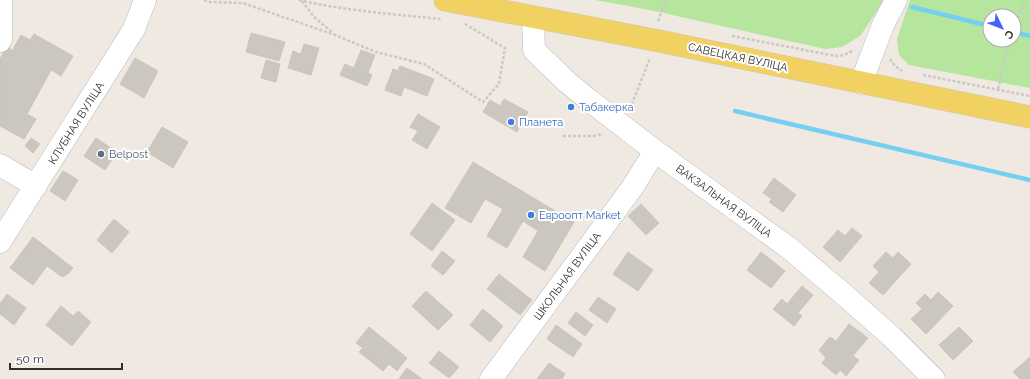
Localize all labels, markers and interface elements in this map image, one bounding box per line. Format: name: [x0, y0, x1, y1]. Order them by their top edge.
north arrow: [982, 8, 1022, 48]
text: С: [1001, 27, 1016, 42]
street label: САВЕЦКАЯ ВУЛІЦА: [687, 41, 789, 75]
street label: КЛУБНАЯ ВУЛІЦА: [46, 79, 107, 167]
place label: Табакерка: [579, 101, 634, 114]
marker: Табакерка: [566, 102, 576, 112]
place label: Планета: [519, 116, 563, 129]
marker: Планета: [506, 117, 516, 127]
place label: Belpost: [109, 148, 148, 161]
marker: Belpost: [96, 149, 106, 159]
street label: ВАКЗАЛЬНАЯ ВУЛІЦА: [673, 162, 775, 241]
place label: Евроопт Market: [539, 209, 621, 222]
marker: Евроопт Market: [526, 210, 536, 220]
street label: ШКОЛЬНАЯ ВУЛІЦА: [531, 229, 604, 323]
scale bar: [10, 345, 122, 371]
text: 50 m: [16, 352, 44, 366]

